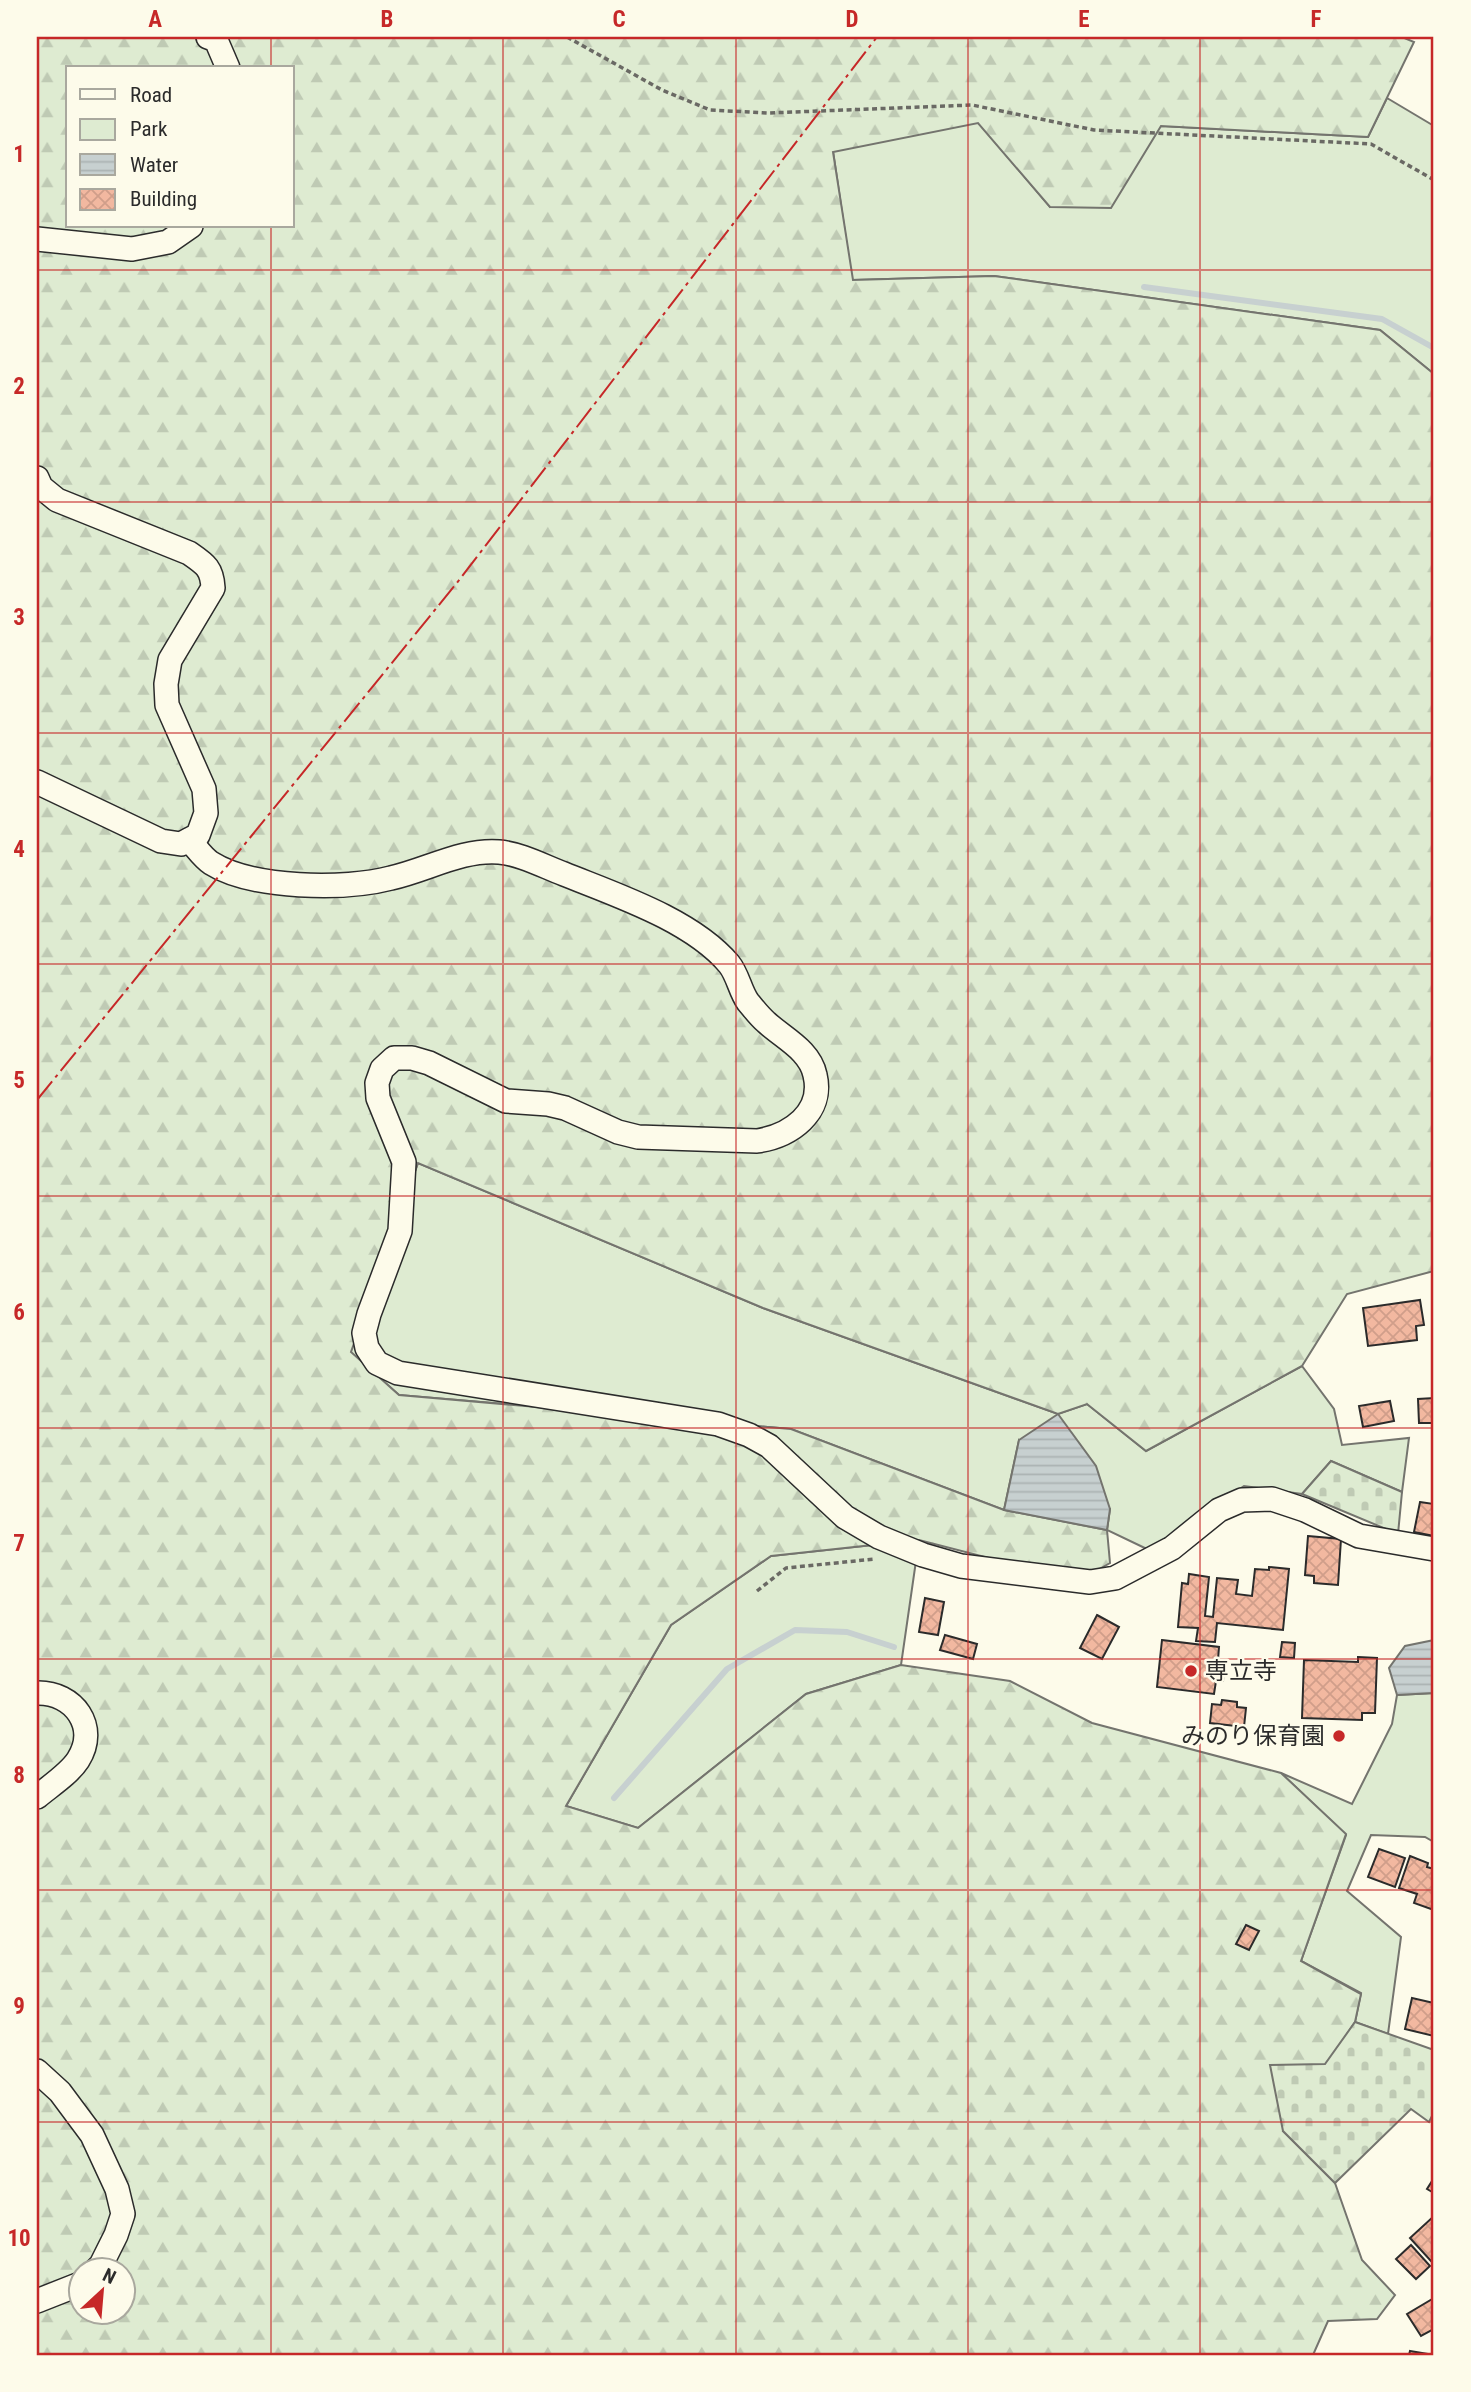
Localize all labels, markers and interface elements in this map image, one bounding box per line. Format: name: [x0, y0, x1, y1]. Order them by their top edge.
text: A: [148, 6, 162, 33]
text: B: [381, 6, 393, 33]
text: C: [612, 6, 626, 33]
text: D: [846, 6, 859, 33]
text: E: [1078, 6, 1090, 33]
text: F: [1311, 6, 1322, 33]
legend: [66, 66, 294, 228]
text: Road: [130, 83, 172, 107]
text: Park: [130, 117, 168, 141]
text: 1: [13, 141, 25, 168]
text: Water: [130, 153, 178, 177]
text: Building: [130, 187, 197, 211]
text: 2: [13, 373, 25, 400]
text: 3: [13, 604, 25, 631]
text: 4: [13, 836, 25, 863]
text: 5: [13, 1067, 25, 1094]
text: 6: [13, 1299, 25, 1326]
text: 7: [13, 1530, 25, 1557]
place label: 専立寺: [1205, 1657, 1277, 1685]
marker: 専立寺: [1183, 1663, 1199, 1679]
place label: みのり保育園: [1181, 1722, 1325, 1750]
marker: みのり保育園: [1331, 1728, 1347, 1744]
text: 8: [13, 1762, 25, 1789]
text: 9: [13, 1993, 25, 2020]
text: 10: [7, 2225, 31, 2252]
north arrow: [66, 2256, 136, 2326]
text: N: [99, 2263, 120, 2289]

